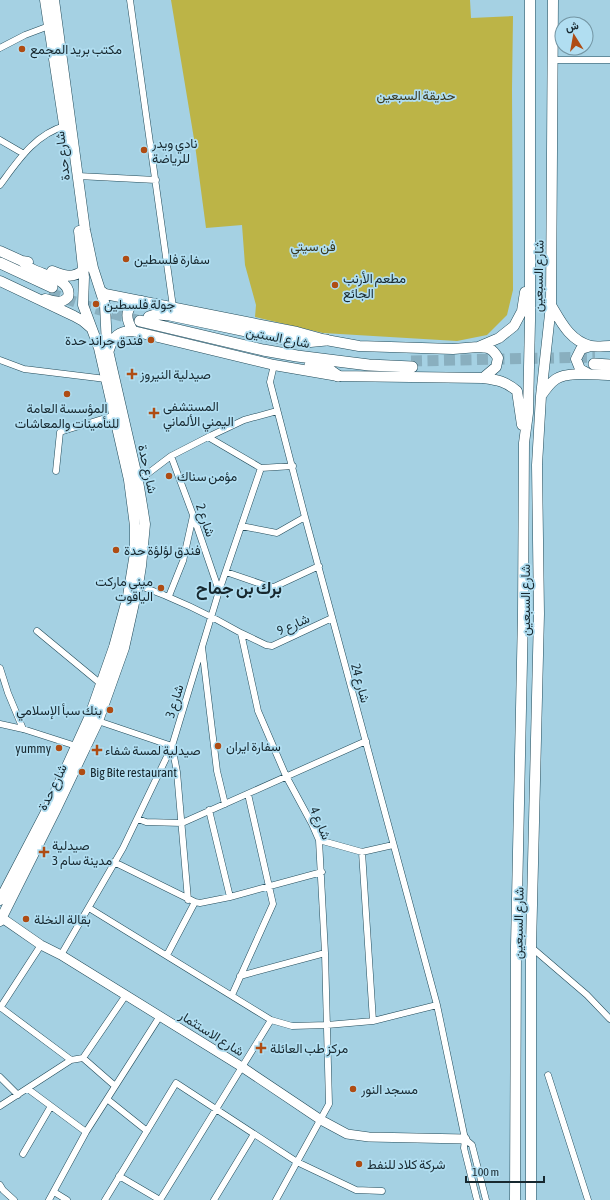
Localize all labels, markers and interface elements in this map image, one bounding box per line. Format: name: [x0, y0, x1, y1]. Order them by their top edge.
north arrow: [554, 16, 594, 56]
text: ش: [564, 19, 580, 34]
place label: مكتب بريد المجمع: [30, 42, 122, 59]
marker: مكتب بريد المجمع: [17, 44, 27, 54]
park label: حديقة السبعين: [377, 88, 456, 104]
street label: شارع حدة: [52, 130, 75, 181]
place label: نادي ويدر للرياضة: [151, 136, 198, 167]
marker: نادي ويدر للرياضة: [139, 145, 149, 155]
park label: فن سيتي: [290, 239, 336, 257]
street label: شارع السبعين: [530, 240, 549, 312]
place label: سفارة فلسطين: [134, 252, 210, 268]
marker: سفارة فلسطين: [121, 254, 131, 264]
place label: مطعم الأرنب الجائع: [343, 271, 406, 303]
marker: مطعم الأرنب الجائع: [330, 280, 340, 290]
place label: جولة فلسطين: [104, 297, 175, 313]
marker: جولة فلسطين: [91, 299, 101, 309]
street label: شارع الستين: [244, 324, 311, 353]
place label: فندق جراند حدة: [65, 333, 143, 349]
marker: فندق جراند حدة: [146, 335, 156, 345]
place label: صيدلية النيروز: [139, 367, 211, 383]
marker: صيدلية النيروز: [127, 369, 137, 379]
marker: المؤسسة العامة للتأمينات والمعاشات: [62, 389, 72, 399]
place label: المستشفى اليمني الألماني: [163, 399, 234, 432]
place label: المؤسسة العامة للتأمينات والمعاشات: [15, 401, 119, 432]
marker: المستشفى اليمني الألماني: [148, 407, 160, 419]
street label: شارع حدة: [133, 443, 160, 495]
place label: مؤمن سناك: [177, 469, 237, 485]
marker: مؤمن سناك: [164, 471, 174, 481]
street label: شارع 2: [191, 502, 218, 539]
place label: فندق لؤلؤة حدة: [124, 543, 201, 559]
marker: فندق لؤلؤة حدة: [111, 545, 121, 555]
street label: شارع السبعين: [518, 564, 535, 636]
place label: ميني ماركت الياقوت: [95, 574, 153, 605]
district label: برك بن جماح: [196, 578, 282, 600]
marker: ميني ماركت الياقوت: [156, 583, 166, 593]
street label: شارع 9: [275, 611, 313, 640]
street label: شارع 24: [346, 662, 373, 705]
street label: شارع 3: [162, 683, 189, 720]
place label: بنك سبأ الإسلامي: [16, 703, 102, 721]
marker: بنك سبأ الإسلامي: [105, 705, 115, 715]
place label: سفارة ايران: [226, 739, 281, 755]
place label: yummy: [15, 741, 52, 756]
marker: سفارة ايران: [213, 741, 223, 751]
marker: yummy: [54, 743, 64, 753]
place label: صيدلية لمسة شفاء: [105, 743, 201, 758]
marker: صيدلية لمسة شفاء: [92, 745, 102, 755]
street label: شارع حدة: [35, 762, 72, 814]
place label: Big Bite restaurant: [90, 765, 177, 780]
marker: Big Bite restaurant: [77, 767, 87, 777]
street label: شارع 4: [305, 805, 334, 843]
place label: صيدلية مدينة سام 3: [52, 838, 112, 869]
marker: صيدلية مدينة سام 3: [39, 847, 49, 857]
street label: شارع السبعين: [510, 887, 529, 959]
place label: بقالة النخلة: [34, 912, 91, 927]
marker: بقالة النخلة: [21, 914, 31, 924]
street label: شارع الاستثمار: [175, 1007, 247, 1061]
place label: مركز طب العائلة: [270, 1041, 348, 1057]
marker: مركز طب العائلة: [255, 1042, 267, 1054]
place label: مسجد النور: [360, 1082, 418, 1098]
marker: مسجد النور: [348, 1084, 358, 1094]
place label: شركة كلاد للنفط: [367, 1157, 446, 1173]
scale bar: [466, 1158, 544, 1184]
marker: شركة كلاد للنفط: [354, 1159, 364, 1169]
text: 100 m: [472, 1165, 499, 1179]

